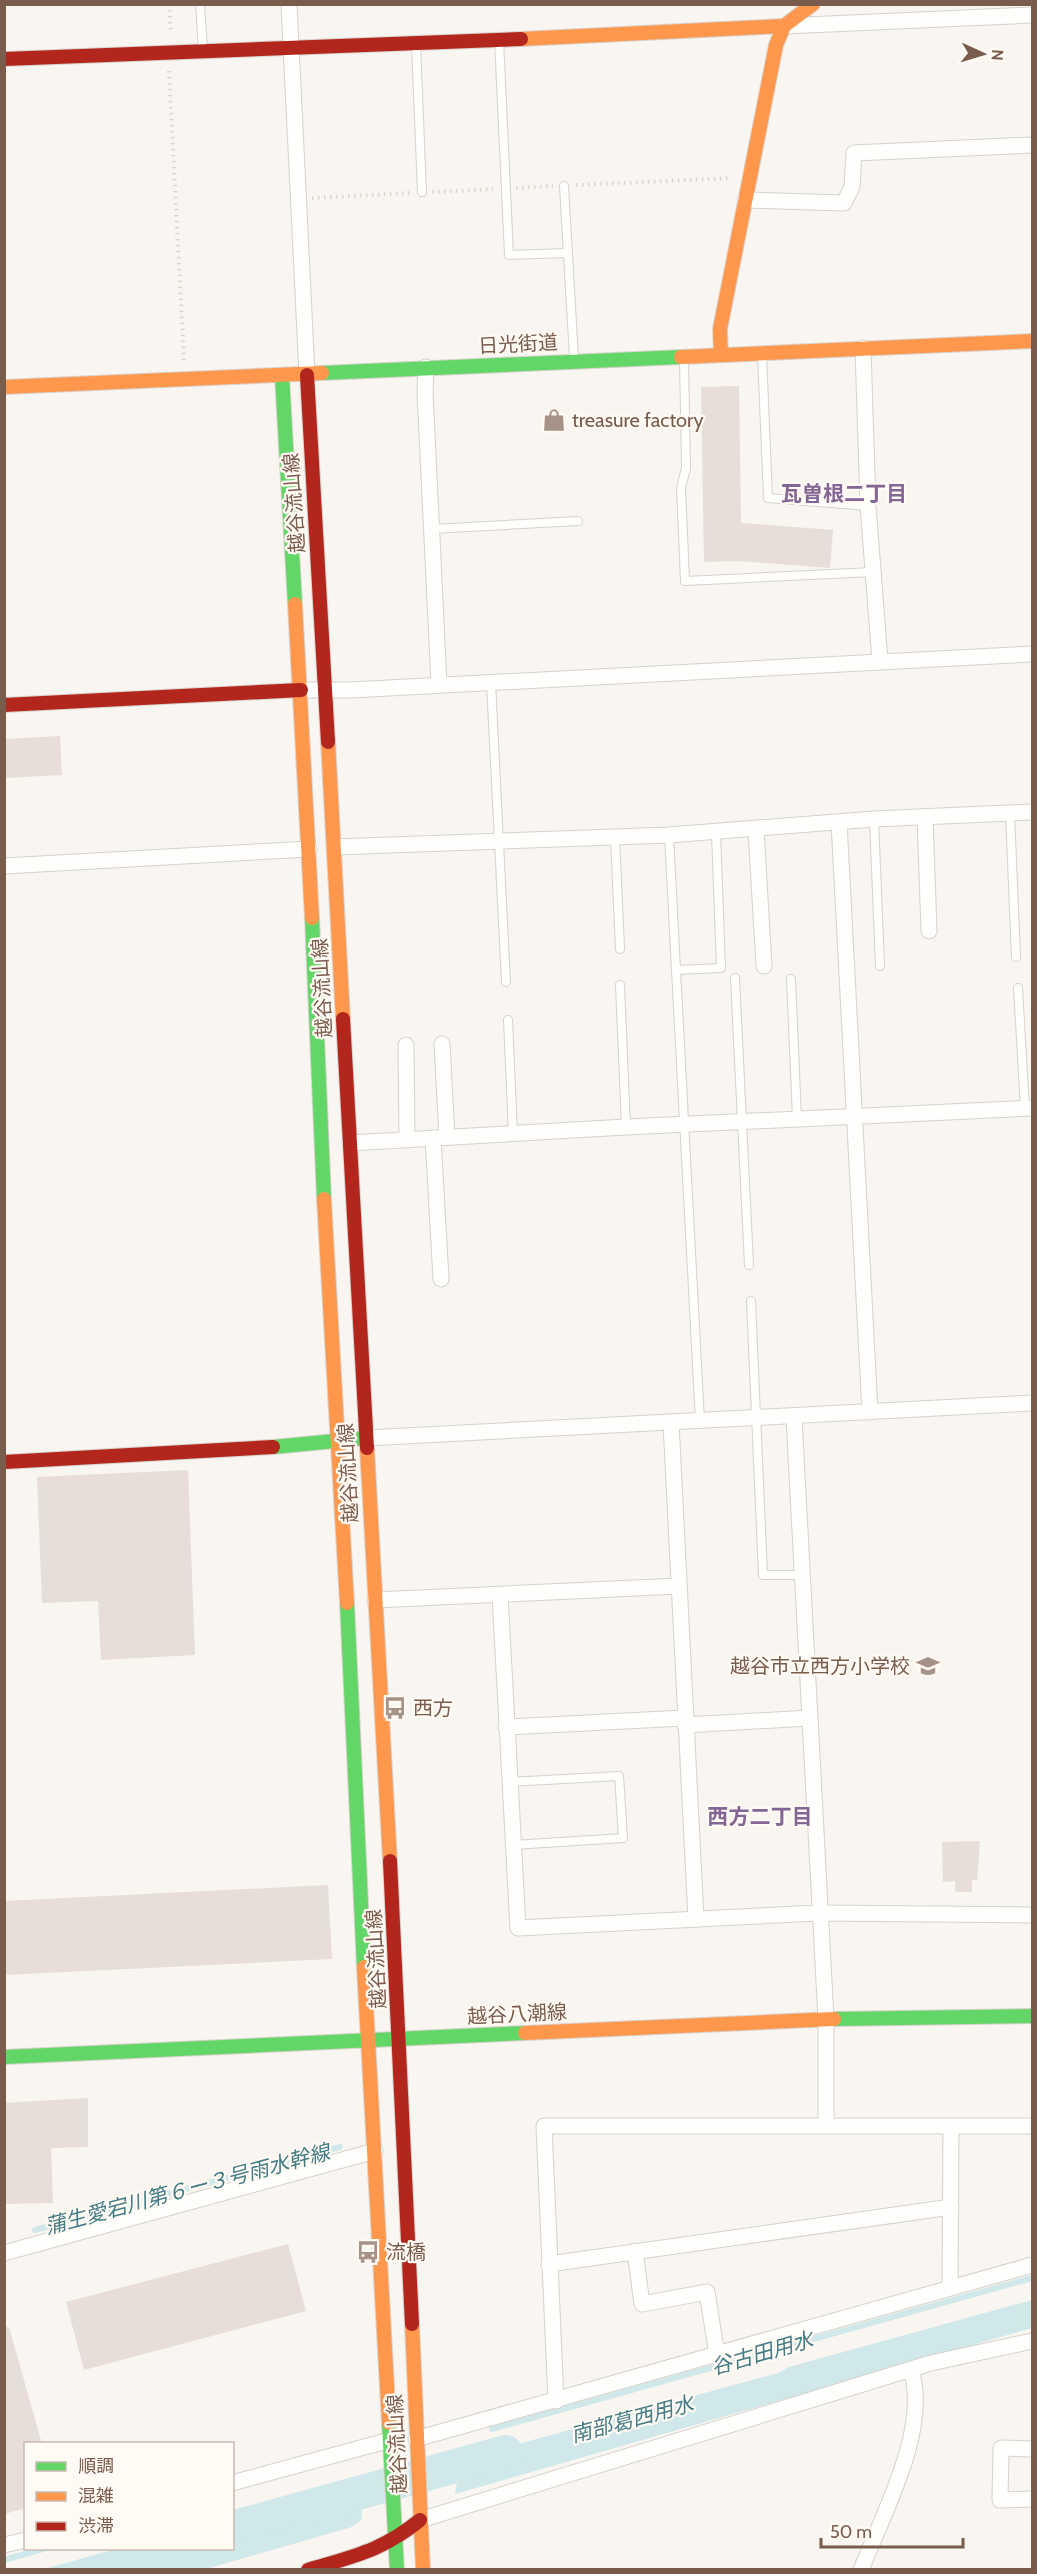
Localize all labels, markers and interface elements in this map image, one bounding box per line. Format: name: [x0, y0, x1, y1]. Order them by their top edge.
north arrow: [953, 24, 1013, 84]
text: N: [988, 49, 1007, 61]
street label: 日光街道: [477, 330, 559, 358]
shop icon: treasure factory: [541, 407, 567, 433]
place label: treasure factory: [572, 408, 703, 432]
street label: 越谷流山線: [279, 452, 309, 554]
district label: 瓦曽根二丁目: [781, 481, 907, 506]
street label: 越谷流山線: [307, 937, 337, 1039]
street label: 越谷流山線: [333, 1422, 363, 1524]
school or university icon: 越谷市立西方小学校: [915, 1653, 941, 1679]
place label: 越谷市立西方小学校: [730, 1654, 910, 1678]
bus stop icon: 西方: [382, 1695, 408, 1721]
place label: 西方: [413, 1696, 453, 1720]
district label: 西方二丁目: [708, 1804, 813, 1829]
street label: 越谷流山線: [361, 1908, 391, 2010]
street label: 越谷八潮線: [466, 1999, 568, 2029]
water label: 蒲生愛宕川第６ー３号雨水幹線: [42, 2138, 335, 2239]
bus stop icon: 流橋: [355, 2239, 381, 2265]
place label: 流橋: [386, 2240, 426, 2264]
water label: 谷古田用水: [708, 2326, 818, 2379]
water label: 南部葛西用水: [568, 2390, 698, 2447]
street label: 越谷流山線: [382, 2393, 412, 2495]
legend: [24, 2442, 234, 2550]
text: 順調: [78, 2455, 114, 2477]
text: 混雑: [78, 2485, 114, 2507]
scale bar: [821, 2511, 964, 2549]
text: 渋滞: [78, 2515, 114, 2537]
text: 50 m: [830, 2521, 872, 2543]

